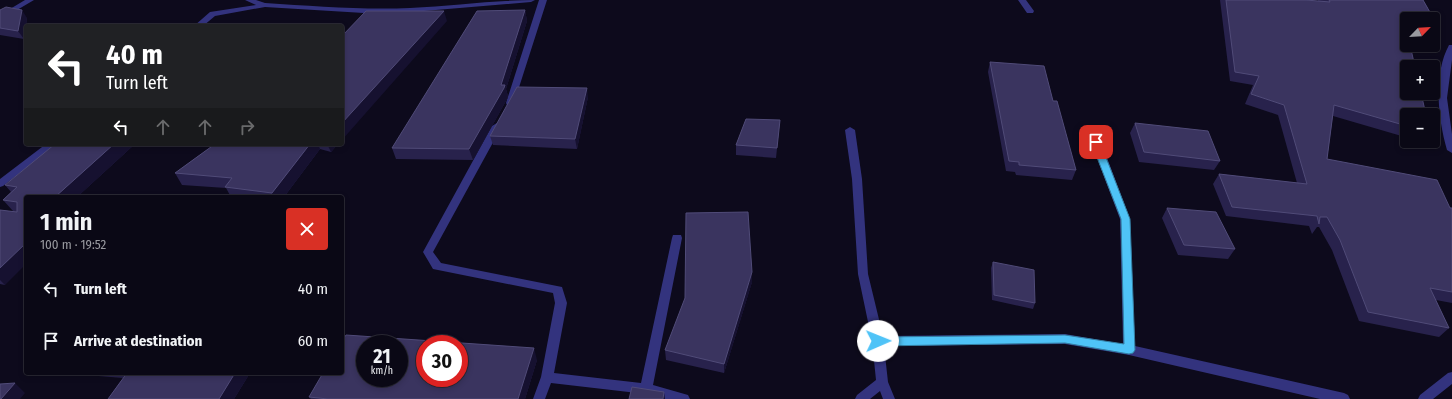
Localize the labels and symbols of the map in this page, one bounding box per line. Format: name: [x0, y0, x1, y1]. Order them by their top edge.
north arrow: [1400, 12, 1440, 52]
pin: [1079, 125, 1113, 159]
position arrow: [857, 320, 899, 362]
speed limit sign: 30: [416, 335, 468, 387]

